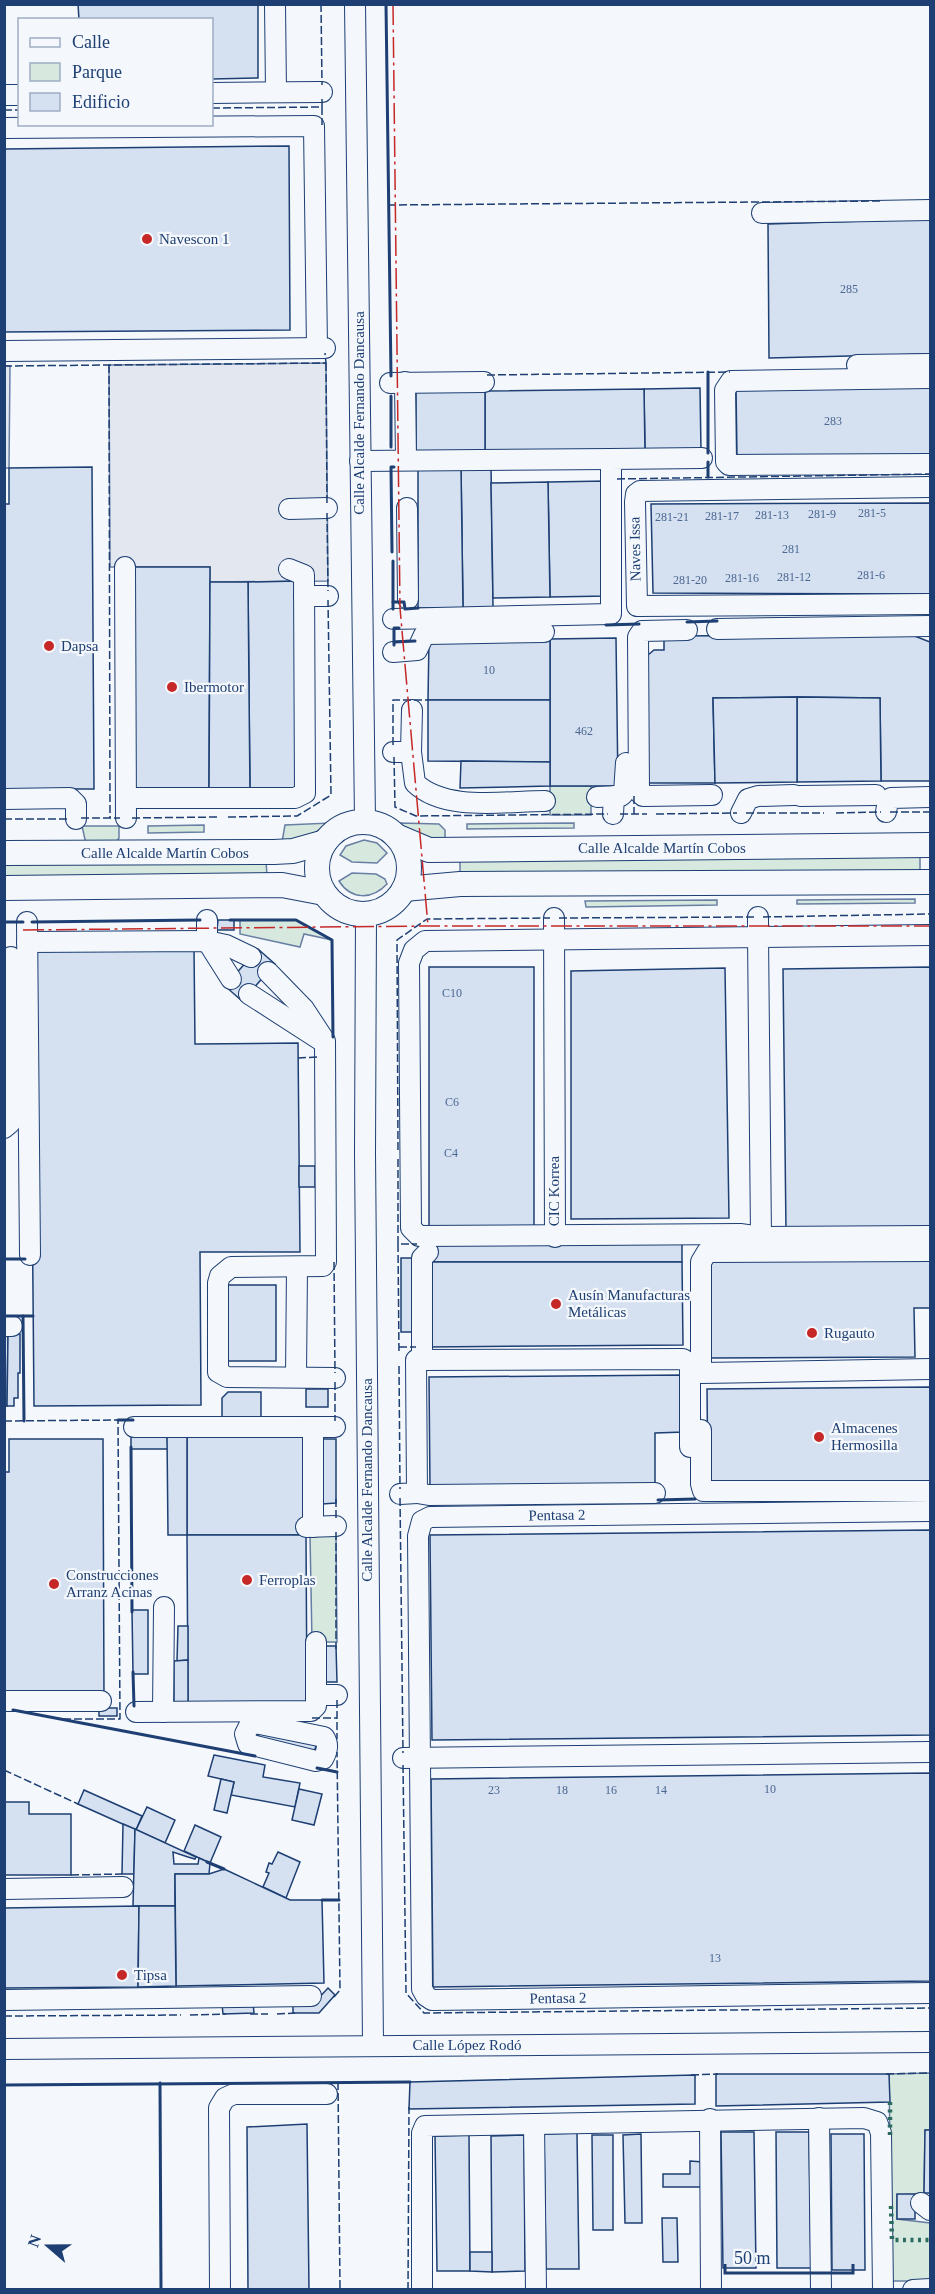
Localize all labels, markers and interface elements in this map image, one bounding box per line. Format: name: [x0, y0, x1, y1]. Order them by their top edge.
legend: [18, 18, 213, 126]
text: Calle: [72, 32, 110, 52]
text: Parque: [72, 62, 122, 82]
text: Edificio: [72, 92, 130, 112]
place label: Navescon 1: [159, 231, 229, 247]
marker: Navescon 1: [140, 232, 154, 246]
house number: 285: [840, 282, 858, 296]
street label: Calle Alcalde Fernando Dancausa: [351, 311, 367, 515]
house number: 283: [824, 414, 842, 428]
house number: 281-5: [858, 506, 886, 520]
house number: 281-9: [808, 507, 836, 521]
house number: 281-13: [755, 508, 789, 522]
house number: 281-17: [705, 509, 739, 523]
house number: 281-21: [655, 510, 689, 524]
street label: Naves Issa: [626, 516, 644, 581]
house number: 281: [782, 542, 800, 556]
house number: 281-6: [857, 568, 885, 582]
house number: 281-12: [777, 570, 811, 584]
house number: 281-16: [725, 571, 759, 585]
house number: 281-20: [673, 573, 707, 587]
place label: Dapsa: [61, 638, 99, 654]
marker: Dapsa: [42, 639, 56, 653]
house number: 10: [483, 663, 495, 677]
place label: Ibermotor: [184, 679, 244, 695]
marker: Ibermotor: [165, 680, 179, 694]
house number: 462: [575, 724, 593, 738]
street label: Calle Alcalde Martín Cobos: [578, 840, 746, 856]
street label: Calle Alcalde Martín Cobos: [81, 845, 249, 861]
house number: C10: [442, 986, 462, 1000]
house number: C6: [445, 1095, 459, 1109]
house number: C4: [444, 1146, 458, 1160]
street label: CIC Korrea: [546, 1155, 562, 1226]
place label: Ausín Manufacturas Metálicas: [568, 1287, 690, 1320]
marker: Ausín Manufacturas Metálicas: [549, 1297, 563, 1311]
place label: Rugauto: [824, 1325, 875, 1341]
marker: Rugauto: [805, 1326, 819, 1340]
street label: Calle Alcalde Fernando Dancausa: [359, 1378, 375, 1582]
place label: Almacenes Hermosilla: [831, 1420, 898, 1453]
marker: Almacenes Hermosilla: [812, 1430, 826, 1444]
street label: Pentasa 2: [528, 1507, 586, 1523]
place label: Construcciones Arranz Acinas: [66, 1567, 159, 1600]
place label: Ferroplas: [259, 1572, 316, 1588]
marker: Ferroplas: [240, 1573, 254, 1587]
marker: Construcciones Arranz Acinas: [47, 1577, 61, 1591]
house number: 10: [764, 1782, 776, 1796]
house number: 23: [488, 1783, 500, 1797]
house number: 18: [556, 1783, 568, 1797]
house number: 16: [605, 1783, 617, 1797]
house number: 14: [655, 1783, 667, 1797]
house number: 13: [709, 1951, 721, 1965]
place label: Tipsa: [134, 1967, 167, 1983]
marker: Tipsa: [115, 1968, 129, 1982]
street label: Pentasa 2: [529, 1990, 587, 2006]
street label: Calle López Rodó: [412, 2037, 522, 2053]
north arrow: [18, 2216, 78, 2276]
text: N: [24, 2232, 44, 2249]
scale bar: [725, 2237, 852, 2275]
text: 50 m: [734, 2248, 771, 2268]

